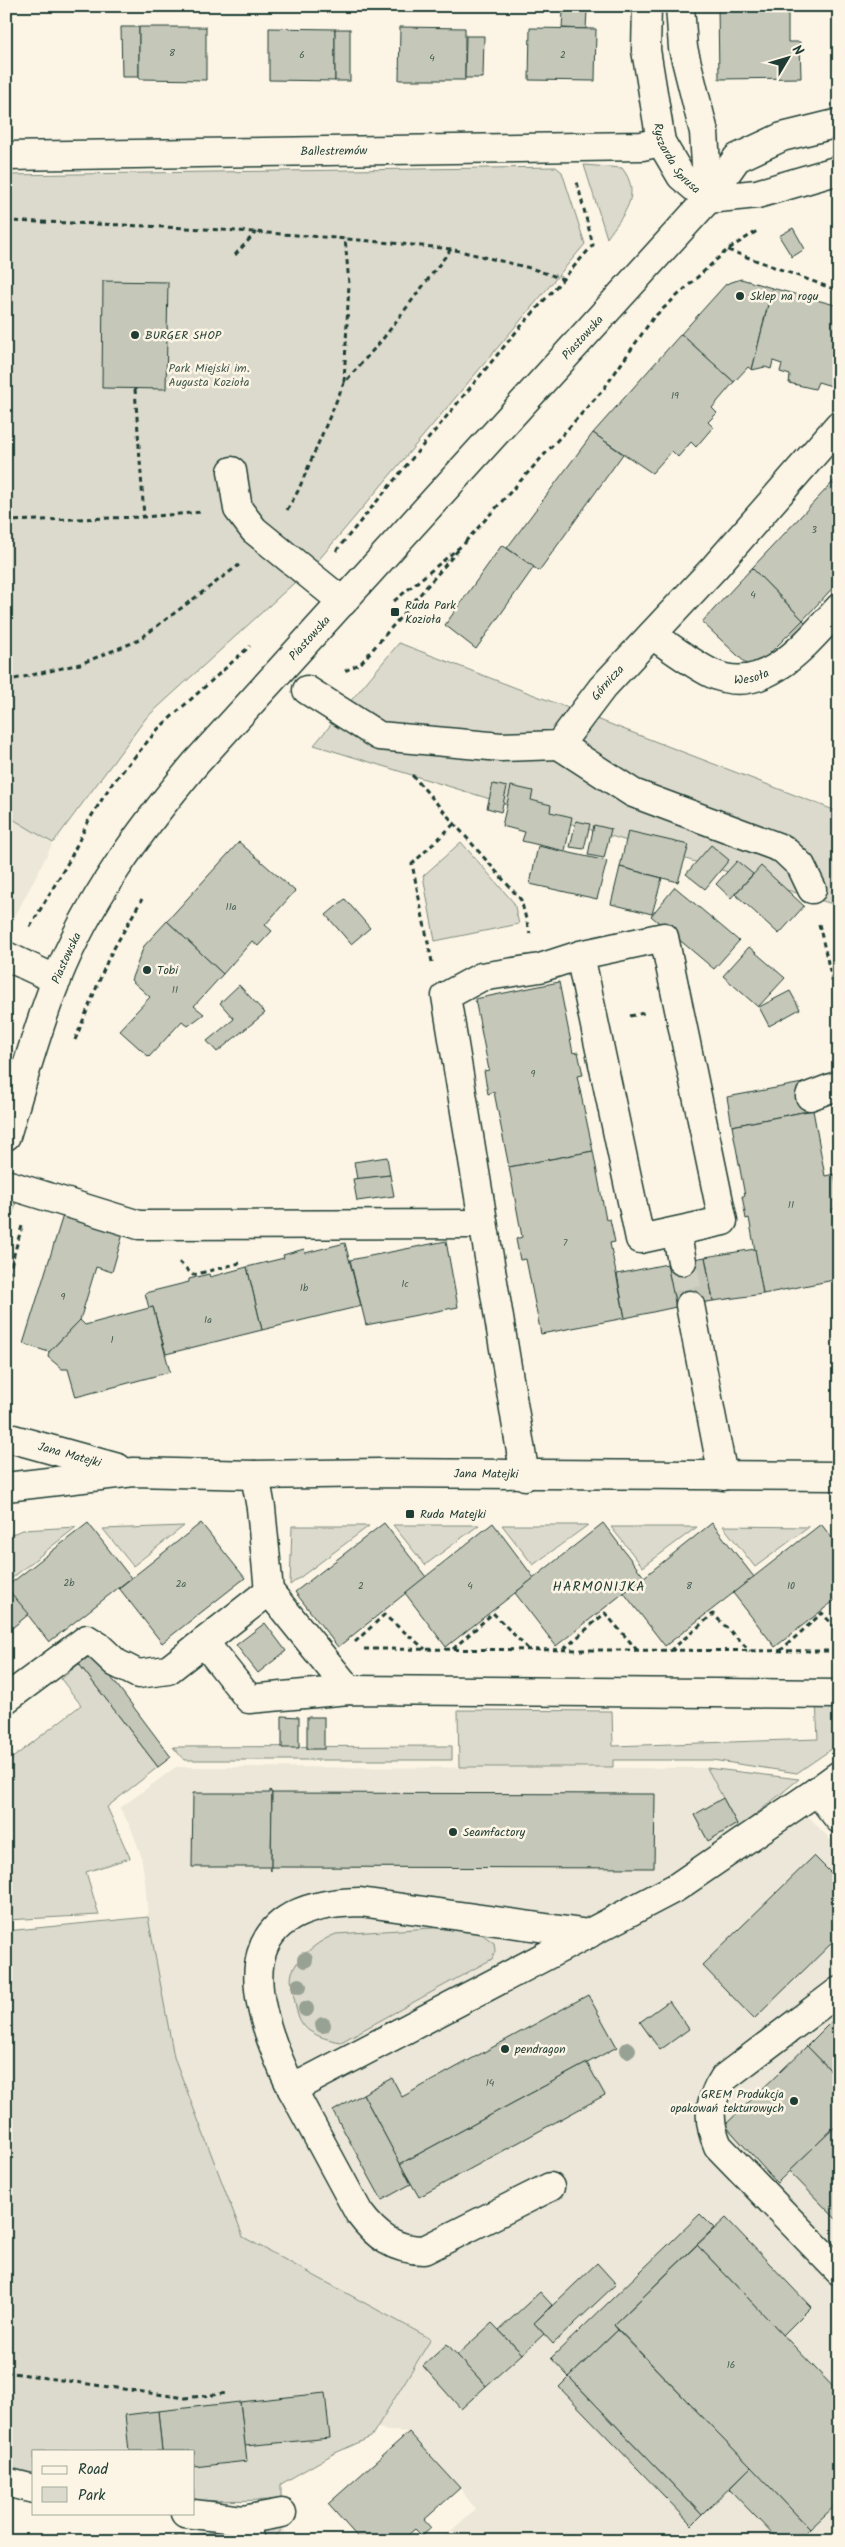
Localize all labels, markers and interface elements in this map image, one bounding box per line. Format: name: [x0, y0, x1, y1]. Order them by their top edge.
north arrow: [762, 32, 812, 82]
text: N: [786, 40, 809, 61]
house number: 8: [169, 45, 176, 61]
house number: 6: [299, 47, 305, 63]
house number: 2: [560, 47, 566, 63]
house number: 4: [429, 50, 435, 66]
street label: Ryszarda Sprusa: [648, 122, 705, 199]
street label: Ballestremów: [300, 141, 368, 161]
place label: Sklep na rogu: [750, 287, 819, 306]
marker: Sklep na rogu: [734, 290, 746, 302]
street label: Piastowska: [557, 311, 608, 364]
place label: BURGER SHOP: [145, 326, 222, 345]
marker: BURGER SHOP: [129, 329, 141, 341]
park label: Park Miejski im. Augusta Kozioła: [169, 359, 250, 392]
house number: 19: [671, 388, 679, 404]
house number: 3: [811, 522, 817, 538]
house number: 4: [750, 587, 756, 603]
place label: Ruda Park Kozioła: [405, 596, 456, 629]
marker: Ruda Park Kozioła: [389, 606, 401, 618]
street label: Piastowska: [284, 611, 336, 665]
street label: Górnicza: [587, 661, 629, 705]
street label: Wesoła: [734, 664, 773, 690]
house number: 11a: [226, 899, 237, 915]
street label: Piastowska: [47, 929, 87, 987]
place label: Tobi: [157, 961, 179, 980]
marker: Tobi: [141, 964, 153, 976]
house number: 11: [172, 982, 178, 998]
house number: 9: [531, 1066, 536, 1082]
house number: 11: [788, 1197, 794, 1213]
house number: 7: [563, 1235, 568, 1251]
house number: 1c: [401, 1276, 409, 1292]
house number: 1b: [300, 1280, 309, 1296]
house number: 9: [61, 1289, 66, 1305]
house number: 1a: [204, 1312, 212, 1328]
house number: 1: [110, 1332, 114, 1348]
street label: Jana Matejki: [36, 1437, 104, 1473]
street label: Jana Matejki: [454, 1464, 520, 1484]
place label: Ruda Matejki: [420, 1505, 487, 1524]
marker: Ruda Matejki: [404, 1508, 416, 1520]
house number: 2b: [63, 1575, 75, 1591]
house number: 2a: [176, 1576, 187, 1592]
district label: HARMONIJKA: [553, 1576, 645, 1598]
house number: 2: [358, 1578, 364, 1594]
house number: 4: [467, 1578, 473, 1594]
house number: 8: [686, 1578, 693, 1594]
house number: 10: [787, 1578, 795, 1594]
place label: Seamfactory: [463, 1823, 525, 1842]
marker: Seamfactory: [447, 1826, 459, 1838]
place label: pendragon: [514, 2040, 566, 2059]
marker: pendragon: [499, 2043, 511, 2055]
house number: 14: [486, 2075, 495, 2091]
place label: GREM Produkcja opakowań tekturowych: [670, 2085, 784, 2118]
marker: GREM Produkcja opakowań tekturowych: [788, 2095, 800, 2107]
house number: 16: [727, 2357, 735, 2373]
legend: [32, 2450, 195, 2514]
text: Road: [78, 2458, 109, 2482]
text: Park: [78, 2484, 106, 2508]

